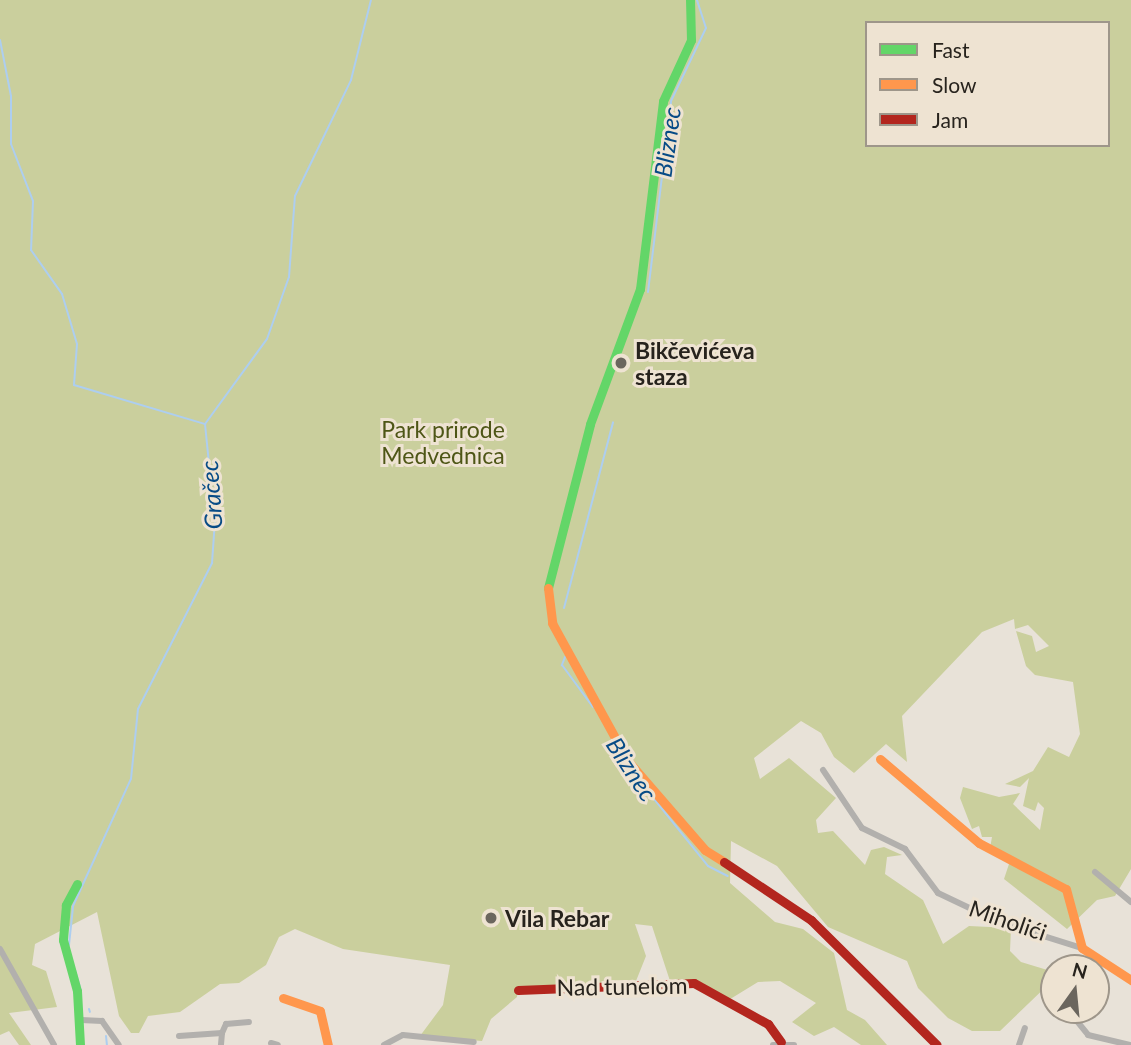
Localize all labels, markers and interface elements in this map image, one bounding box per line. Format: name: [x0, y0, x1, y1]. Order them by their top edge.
legend: [865, 21, 1110, 147]
text: Fast: [932, 37, 969, 62]
text: Slow: [932, 72, 976, 97]
water label: Bliznec: [648, 105, 686, 179]
text: Jam: [932, 107, 968, 132]
place label: Bikčevićeva staza: [635, 336, 755, 390]
marker: Bikčevićeva staza: [613, 355, 629, 371]
park label: Park prirode Medvednica: [381, 415, 505, 469]
water label: Gračec: [194, 460, 228, 530]
water label: Bliznec: [601, 732, 663, 806]
street label: Miholići: [966, 894, 1050, 946]
place label: Vila Rebar: [505, 904, 609, 932]
marker: Vila Rebar: [483, 910, 499, 926]
north arrow: [1040, 954, 1110, 1024]
text: N: [1070, 957, 1090, 983]
street label: Nad tunelom: [556, 971, 688, 1001]

